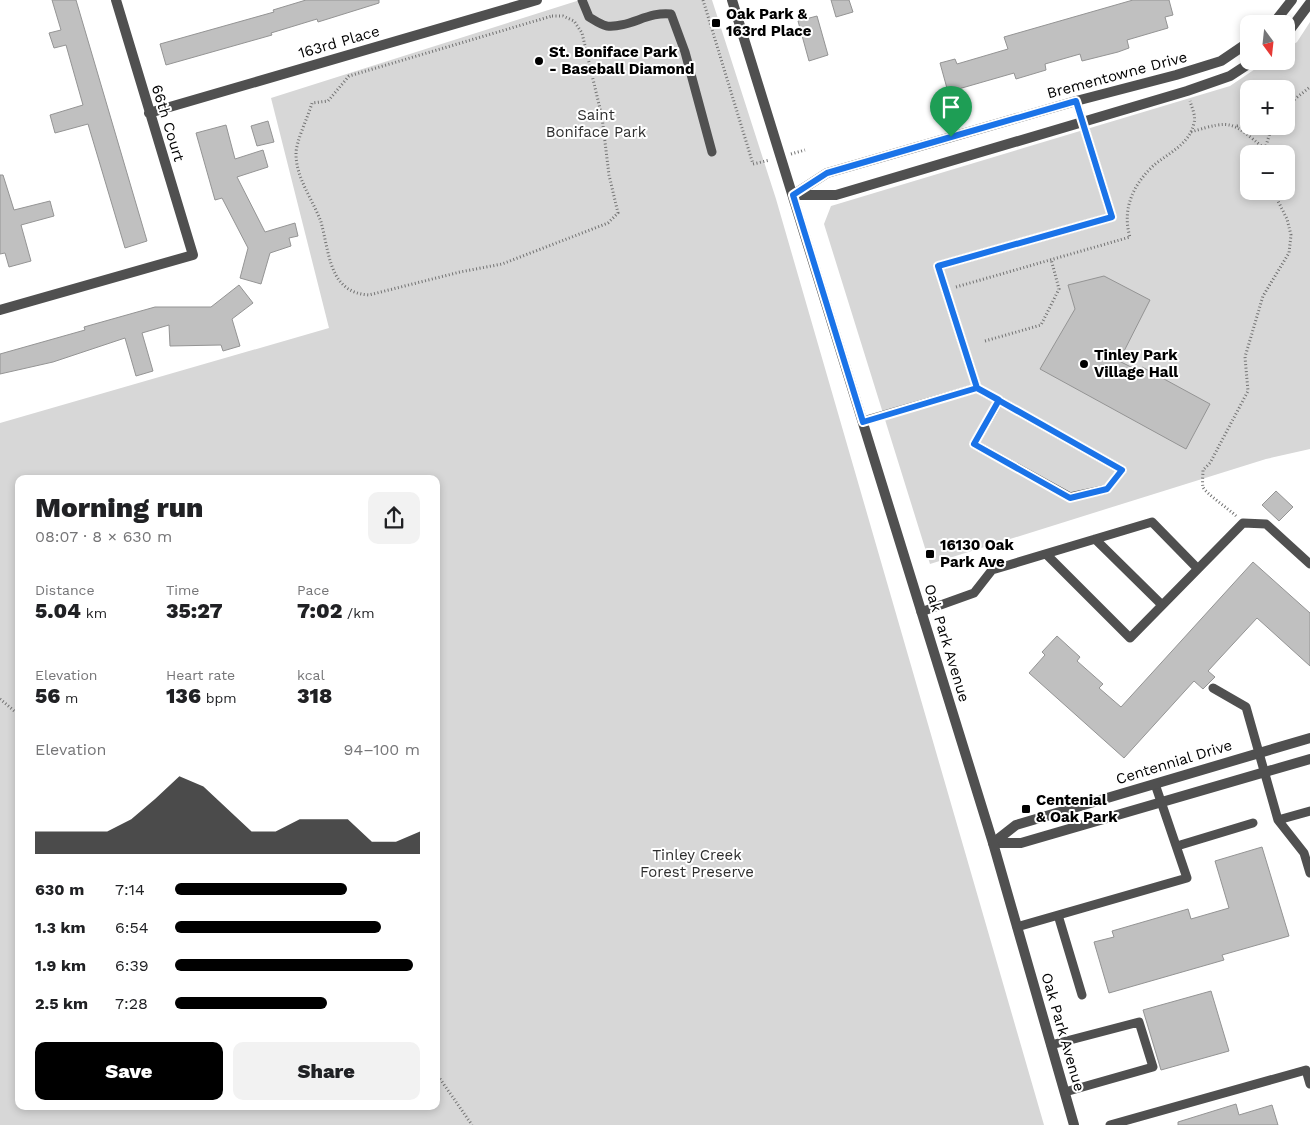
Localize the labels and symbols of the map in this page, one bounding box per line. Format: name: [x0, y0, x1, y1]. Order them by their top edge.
place label: Oak Park & 163rd Place: [726, 5, 812, 40]
north arrow: [1240, 15, 1295, 70]
marker: Oak Park & 163rd Place: [710, 17, 722, 29]
street label: 163rd Place: [296, 22, 382, 62]
place label: St. Boniface Park - Baseball Diamond: [549, 43, 694, 78]
street label: Brementowne Drive: [1045, 48, 1189, 102]
marker: St. Boniface Park - Baseball Diamond: [533, 55, 545, 67]
street label: 66th Court: [148, 82, 188, 164]
pin: [930, 86, 972, 137]
park label: Saint Boniface Park: [546, 106, 647, 141]
place label: Tinley Park Village Hall: [1094, 346, 1178, 381]
marker: Tinley Park Village Hall: [1078, 358, 1090, 370]
place label: 16130 Oak Park Ave: [940, 536, 1014, 571]
marker: 16130 Oak Park Ave: [924, 548, 936, 560]
street label: Oak Park Avenue: [920, 582, 974, 704]
street label: Centennial Drive: [1114, 736, 1234, 788]
place label: Centenial & Oak Park: [1036, 791, 1118, 826]
marker: Centenial & Oak Park: [1020, 803, 1032, 815]
park label: Tinley Creek Forest Preserve: [640, 846, 754, 881]
street label: Oak Park Avenue: [1037, 971, 1089, 1093]

